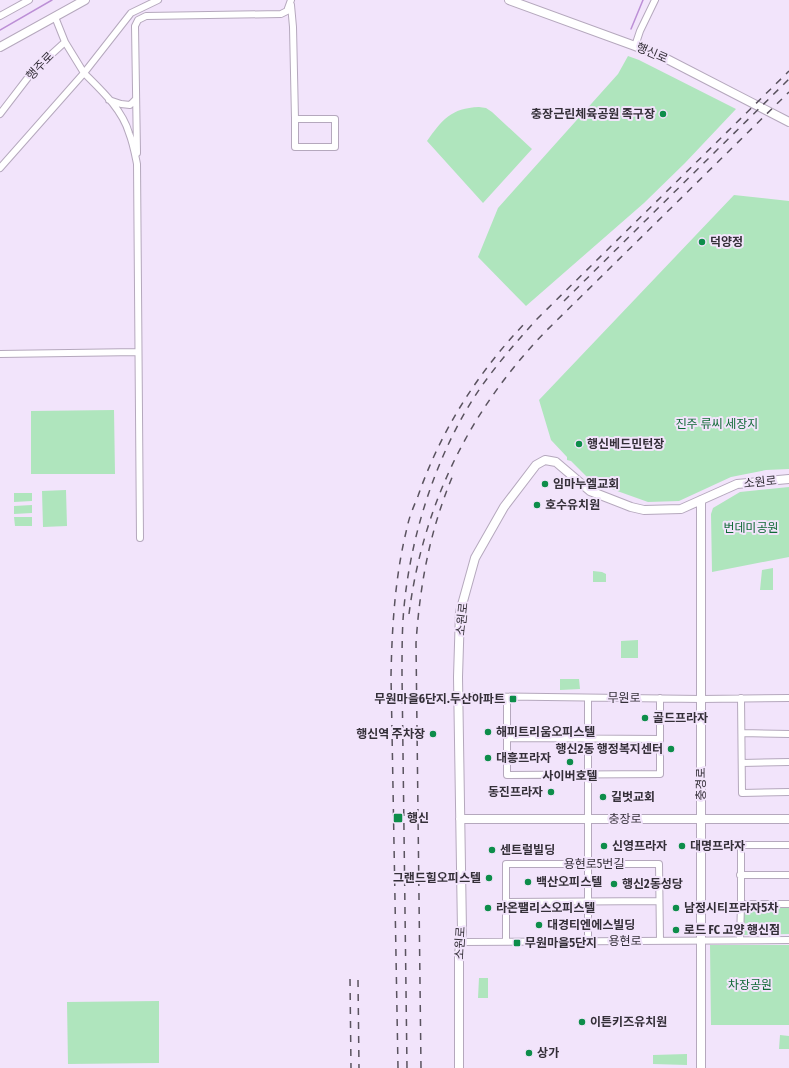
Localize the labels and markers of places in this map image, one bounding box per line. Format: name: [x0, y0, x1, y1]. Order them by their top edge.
place label: 충장근린체육공원 족구장: [531, 107, 655, 121]
marker: 충장근린체육공원 족구장: [658, 109, 668, 119]
place label: 덕양정: [710, 235, 743, 249]
marker: 덕양정: [697, 237, 707, 247]
place label: 행신베드민턴장: [587, 437, 664, 451]
marker: 행신베드민턴장: [574, 439, 584, 449]
place label: 임마누엘교회: [553, 477, 619, 491]
marker: 임마누엘교회: [540, 479, 550, 489]
place label: 호수유치원: [545, 498, 600, 512]
marker: 호수유치원: [532, 500, 542, 510]
place label: 무원마을6단지.두산아파트: [375, 692, 505, 706]
marker: 무원마을6단지.두산아파트: [508, 694, 518, 704]
place label: 골드프라자: [653, 711, 708, 725]
marker: 골드프라자: [640, 713, 650, 723]
place label: 해피트리움오피스텔: [496, 725, 595, 739]
place label: 행신역 주차장: [356, 727, 425, 741]
marker: 해피트리움오피스텔: [483, 727, 493, 737]
marker: 행신역 주차장: [428, 729, 438, 739]
place label: 행신2동 행정복지센터: [556, 742, 663, 756]
marker: 행신2동 행정복지센터: [666, 744, 676, 754]
place label: 대흥프라자: [496, 751, 551, 765]
marker: 대흥프라자: [483, 753, 493, 763]
marker: 사이버호텔: [565, 757, 575, 767]
place label: 사이버호텔: [542, 769, 598, 783]
place label: 동진프라자: [488, 785, 543, 799]
marker: 동진프라자: [546, 787, 556, 797]
place label: 길벗교회: [611, 790, 655, 804]
marker: 길벗교회: [598, 792, 608, 802]
place label: 행신: [407, 811, 429, 825]
marker: 행신: [392, 812, 404, 824]
place label: 신영프라자: [612, 839, 667, 853]
place label: 대명프라자: [690, 839, 745, 853]
marker: 신영프라자: [599, 841, 609, 851]
marker: 대명프라자: [677, 841, 687, 851]
place label: 센트럴빌딩: [500, 843, 555, 857]
marker: 센트럴빌딩: [487, 845, 497, 855]
place label: 그랜드힐오피스텔: [393, 871, 481, 885]
marker: 그랜드힐오피스텔: [484, 873, 494, 883]
place label: 백산오피스텔: [536, 875, 602, 889]
marker: 백산오피스텔: [523, 877, 533, 887]
place label: 행신2동성당: [622, 877, 683, 891]
marker: 행신2동성당: [609, 879, 619, 889]
place label: 라온팰리스오피스텔: [496, 901, 595, 915]
place label: 남정시티프라자5차: [684, 901, 778, 915]
marker: 라온팰리스오피스텔: [483, 903, 493, 913]
marker: 남정시티프라자5차: [671, 903, 681, 913]
place label: 대경티엔에스빌딩: [547, 918, 635, 932]
marker: 대경티엔에스빌딩: [534, 920, 544, 930]
place label: 로드 FC 고양 행신점: [684, 923, 780, 937]
marker: 로드 FC 고양 행신점: [671, 925, 681, 935]
place label: 무원마을5단지: [525, 936, 597, 950]
marker: 무원마을5단지: [512, 938, 522, 948]
place label: 이튼키즈유치원: [590, 1015, 667, 1029]
marker: 이튼키즈유치원: [577, 1017, 587, 1027]
place label: 상가: [537, 1046, 559, 1060]
marker: 상가: [524, 1048, 534, 1058]

